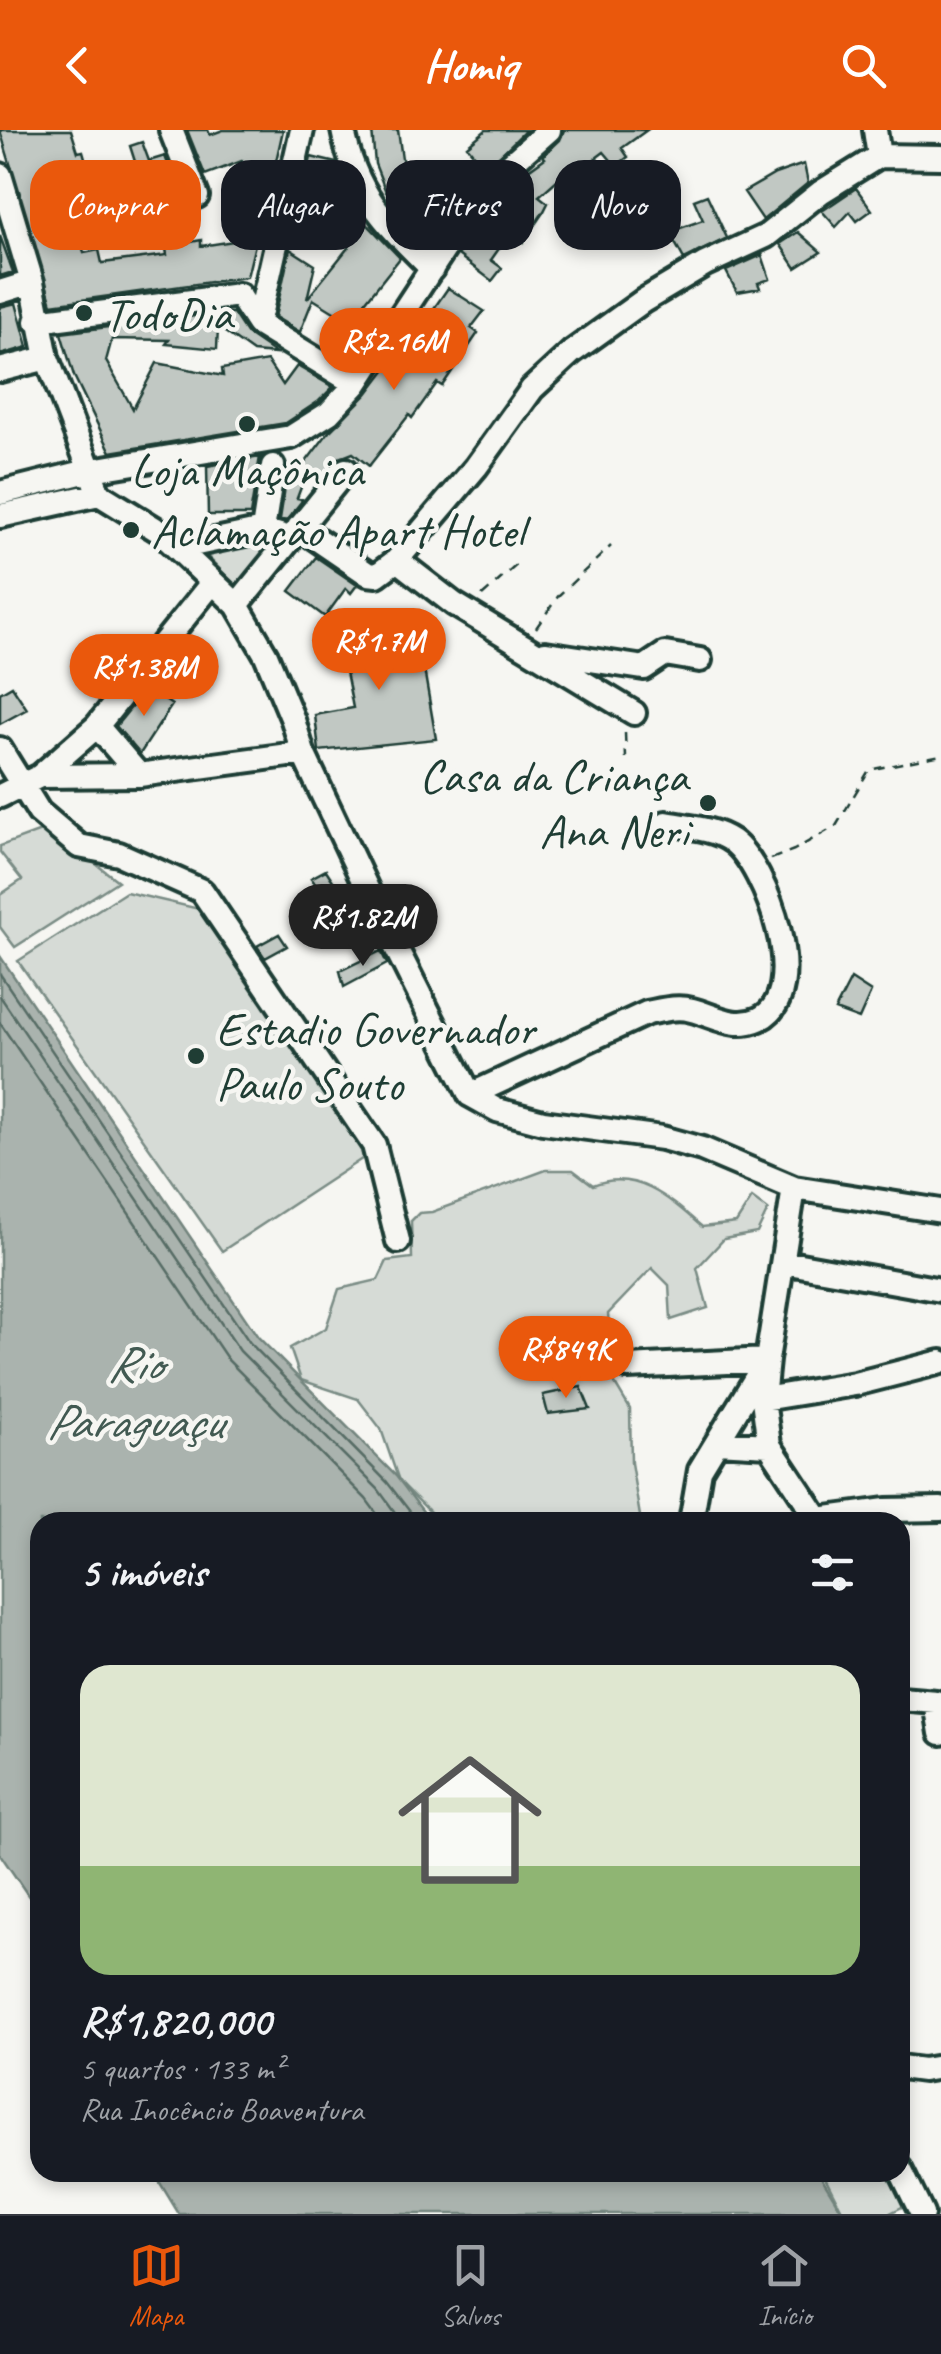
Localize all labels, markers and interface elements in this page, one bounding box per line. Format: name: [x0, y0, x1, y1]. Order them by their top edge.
text: Homiq: [424, 37, 517, 94]
icon: back: [50, 38, 105, 93]
icon: search: [836, 38, 891, 93]
chip: Comprar: [30, 160, 201, 250]
chip: Alugar: [221, 160, 366, 250]
chip: Filtros: [386, 160, 534, 250]
chip: Novo: [554, 160, 681, 250]
place label: TodoDia: [104, 284, 235, 344]
marker: TodoDia: [73, 302, 95, 324]
pin: R$2.16M: [302, 308, 486, 393]
text: R$2.16M: [341, 320, 447, 361]
marker: Loja Maçônica: [236, 413, 258, 435]
place label: Loja Maçônica: [131, 440, 366, 500]
place label: Aclamação Apart Hotel: [151, 501, 532, 561]
marker: Aclamação Apart Hotel: [120, 519, 142, 541]
pin: R$1.7M: [298, 608, 460, 693]
text: R$1.7M: [334, 620, 424, 661]
pin: R$1.38M: [52, 634, 236, 719]
text: R$1.38M: [92, 646, 196, 687]
place label: Casa da Criança Ana Neri: [419, 746, 694, 861]
marker: Casa da Criança Ana Neri: [697, 792, 719, 814]
pin: R$1.82M: [271, 884, 455, 969]
text: R$1.82M: [311, 896, 415, 937]
place label: Estadio Governador Paulo Souto: [216, 999, 538, 1114]
marker: Estadio Governador Paulo Souto: [185, 1045, 207, 1067]
pin: R$849K: [485, 1316, 647, 1401]
text: R$849K: [521, 1328, 611, 1369]
water label: Rio Paraguaçu: [46, 1332, 229, 1453]
icon: filters: [805, 1545, 860, 1600]
text: 5 imóveis: [80, 1546, 206, 1599]
icon: home: [380, 1730, 560, 1910]
text: R$1,820,000: [80, 1995, 271, 2048]
text: 5 quartos · 133 m²: [80, 2048, 283, 2089]
text: Rua Inocêncio Boaventura: [80, 2089, 364, 2130]
tab: Mapa: [129, 2238, 184, 2333]
tab: Salvos: [441, 2238, 500, 2333]
tab: Início: [757, 2238, 812, 2333]

